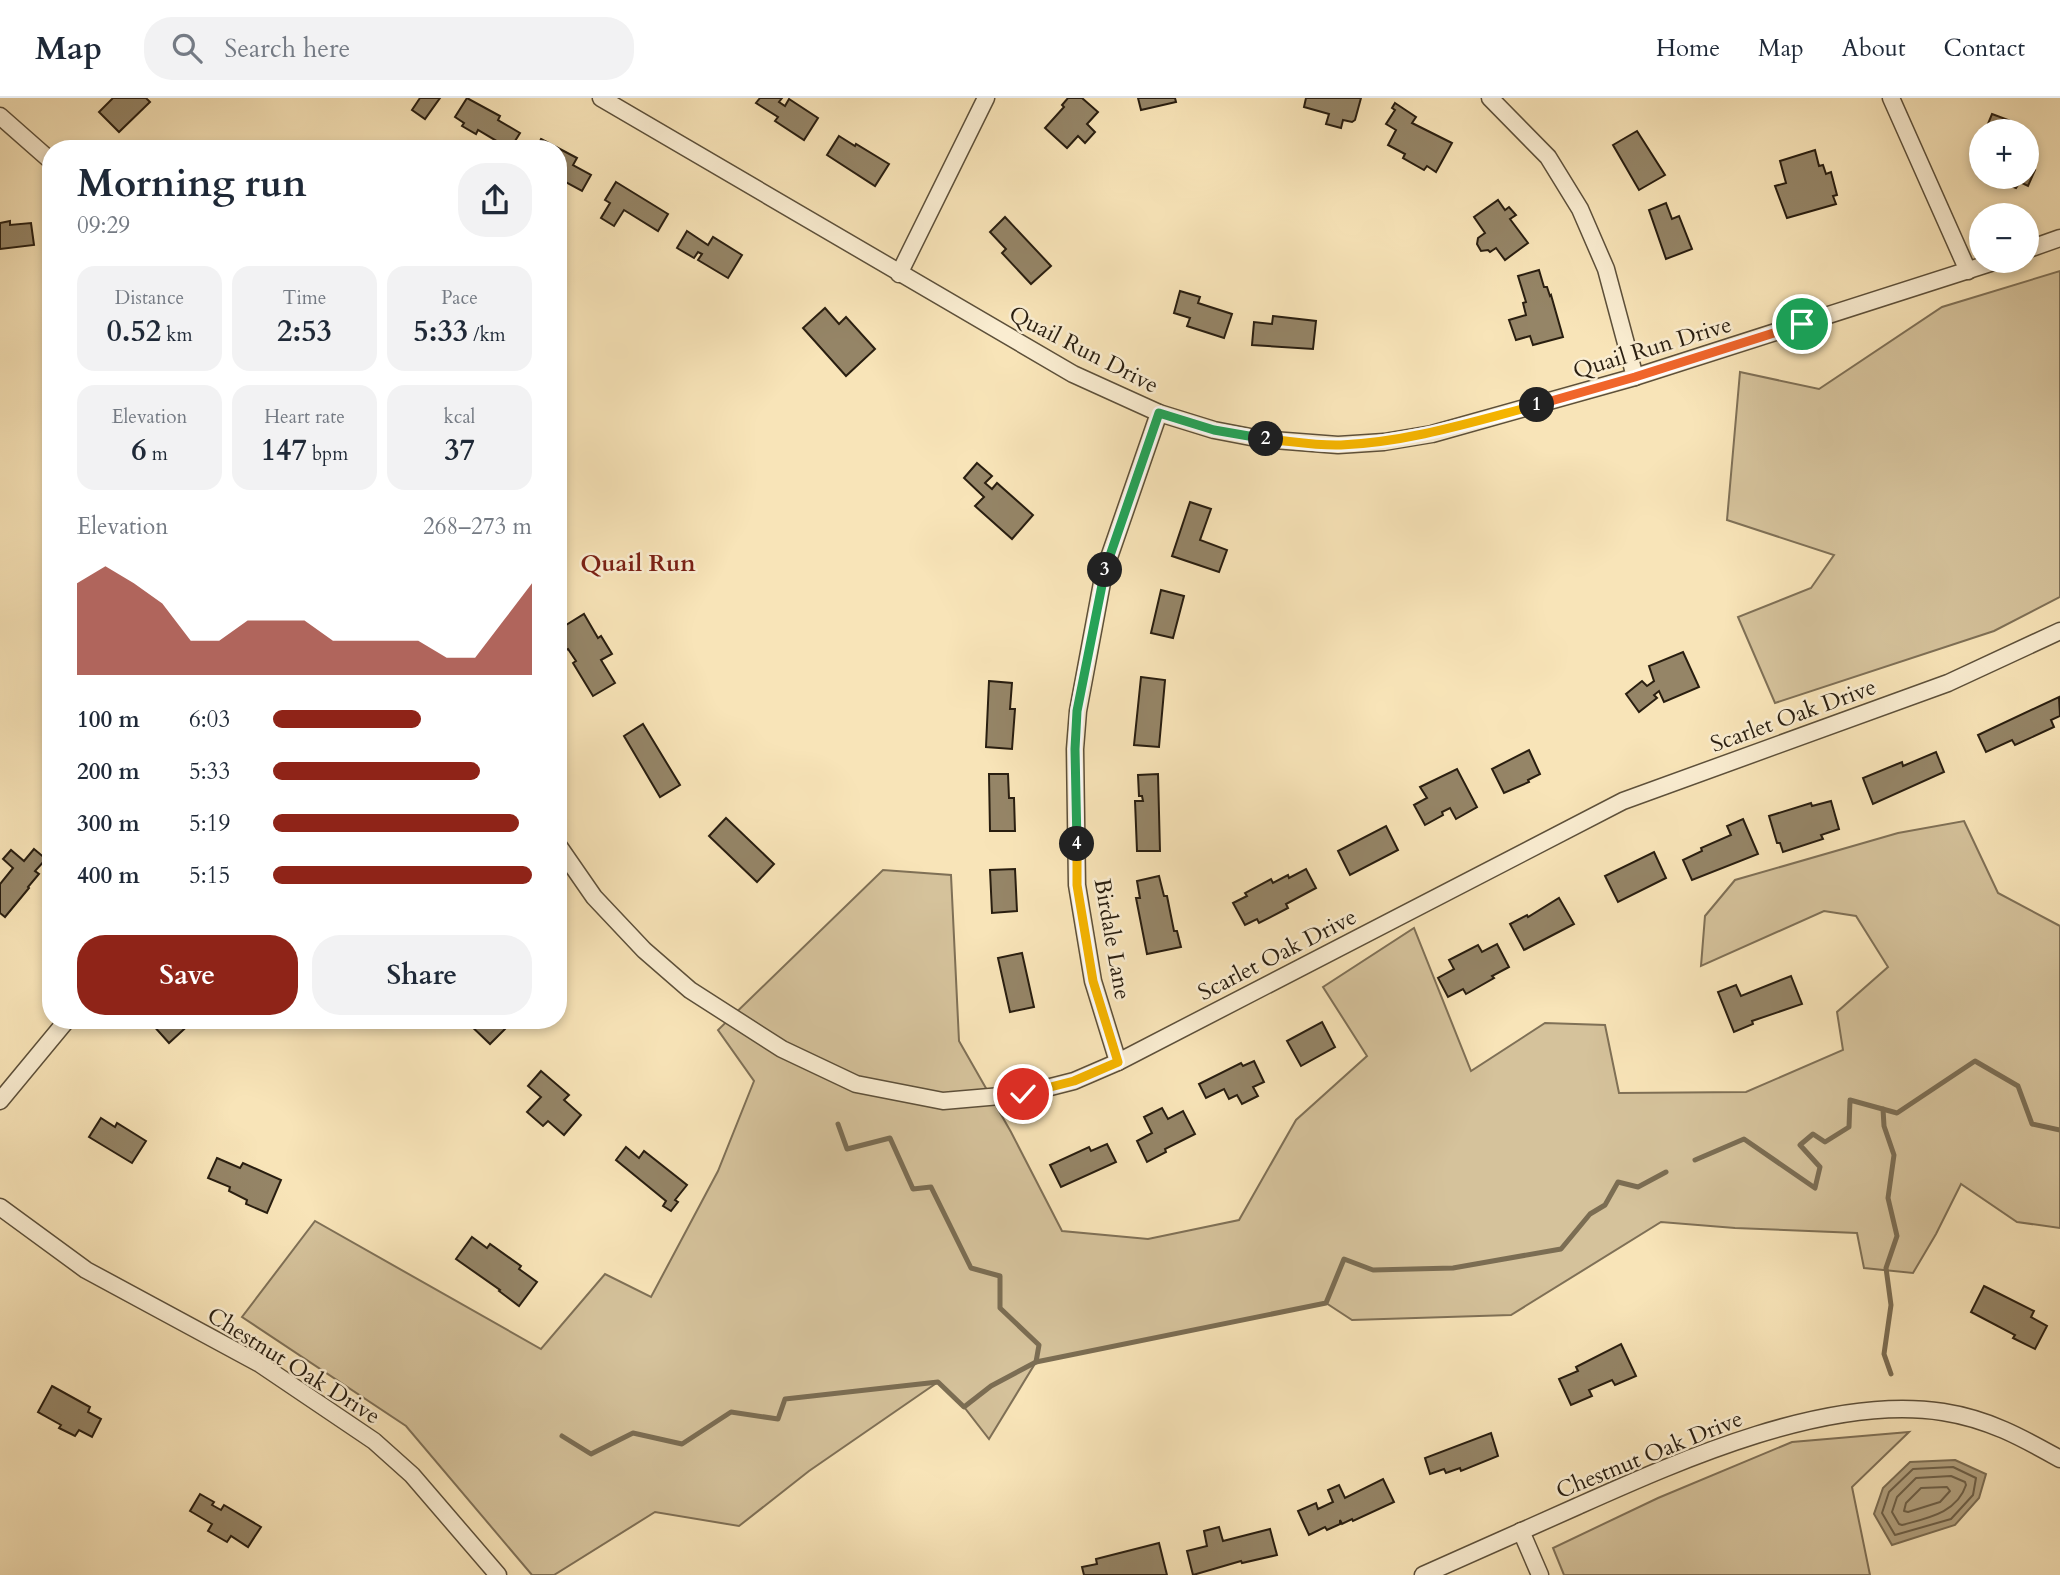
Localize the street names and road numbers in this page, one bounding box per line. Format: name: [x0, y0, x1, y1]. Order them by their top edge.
street label: Quail Run Drive: [1004, 298, 1164, 401]
street label: Quail Run Drive: [1569, 309, 1735, 386]
street label: Scarlet Oak Drive: [1706, 671, 1880, 760]
street label: Birdale Lane: [1087, 876, 1138, 1002]
street label: Scarlet Oak Drive: [1193, 901, 1362, 1008]
street label: Chestnut Oak Drive: [201, 1300, 386, 1431]
street label: Chestnut Oak Drive: [1551, 1403, 1747, 1506]

